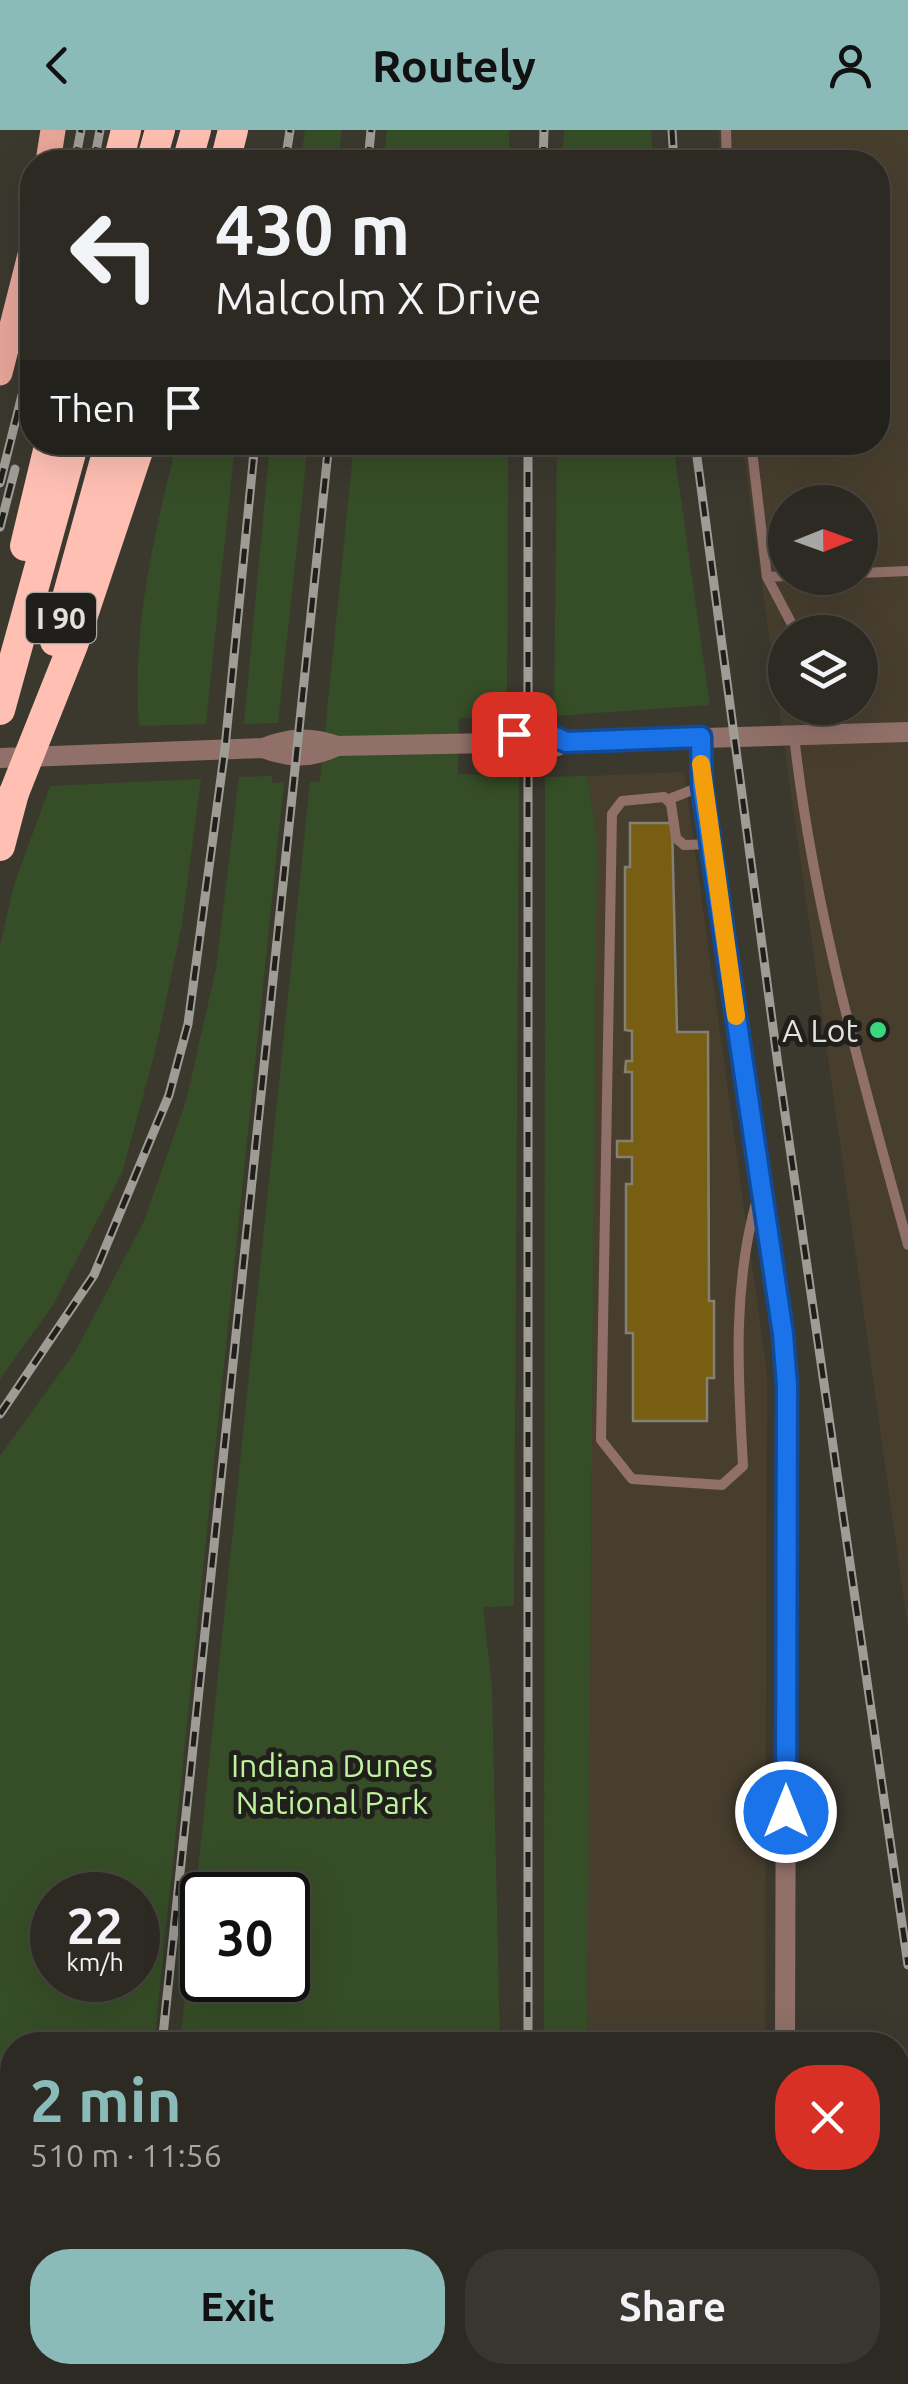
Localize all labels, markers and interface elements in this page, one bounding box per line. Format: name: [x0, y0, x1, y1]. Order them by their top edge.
icon: back: [30, 38, 85, 93]
icon: person: [823, 38, 878, 93]
text: Routely: [372, 40, 536, 91]
icon: left: [50, 190, 180, 320]
text: 430 m: [215, 190, 410, 268]
text: Malcolm X Drive: [215, 272, 541, 323]
icon: arrive: [156, 380, 211, 435]
text: Then: [50, 387, 136, 429]
north arrow: [768, 485, 878, 595]
map controls: [768, 485, 878, 725]
road number: I 90: [26, 593, 96, 643]
button: layers: [768, 615, 878, 725]
pin: [472, 692, 557, 777]
icon: arrive: [487, 707, 542, 762]
place label: A Lot: [782, 1012, 858, 1048]
marker: A Lot: [867, 1019, 889, 1041]
park label: Indiana Dunes National Park: [231, 1747, 433, 1820]
position arrow: [734, 1760, 838, 1864]
speed limit sign: 30: [180, 1872, 310, 2002]
text: 22: [67, 1897, 123, 1953]
text: km/h: [66, 1948, 124, 1976]
button: close: [775, 2065, 880, 2170]
text: 2 min: [30, 2066, 182, 2133]
text: 510 m · 11:56: [30, 2137, 222, 2173]
button: Exit: [30, 2249, 445, 2364]
button: Share: [465, 2249, 880, 2364]

